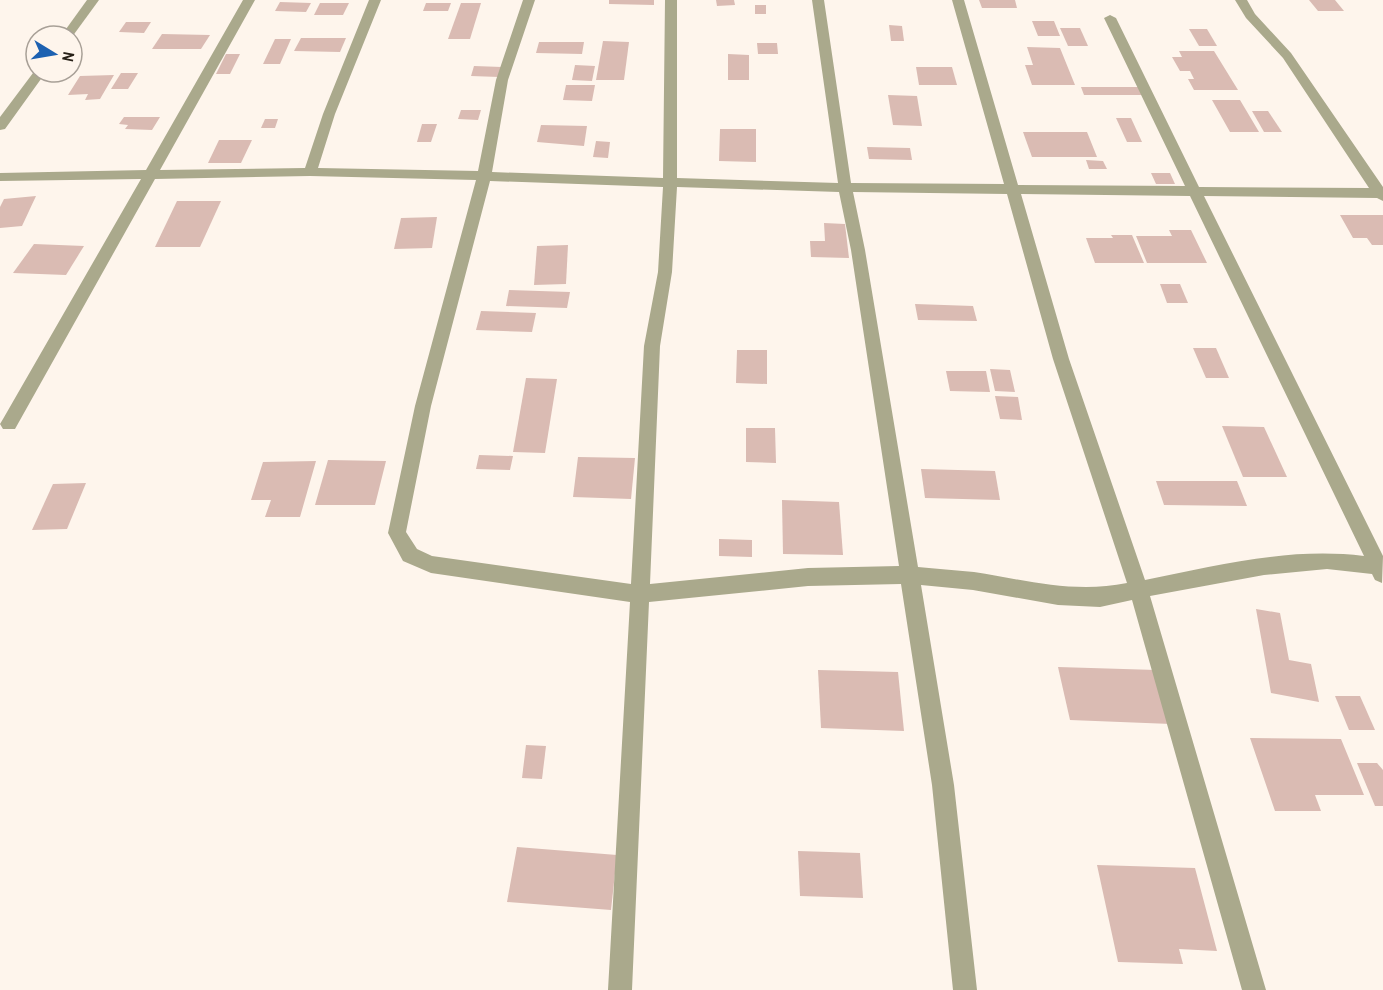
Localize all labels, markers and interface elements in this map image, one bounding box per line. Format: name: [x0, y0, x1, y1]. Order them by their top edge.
north arrow: [24, 24, 84, 84]
text: N: [57, 50, 80, 64]

